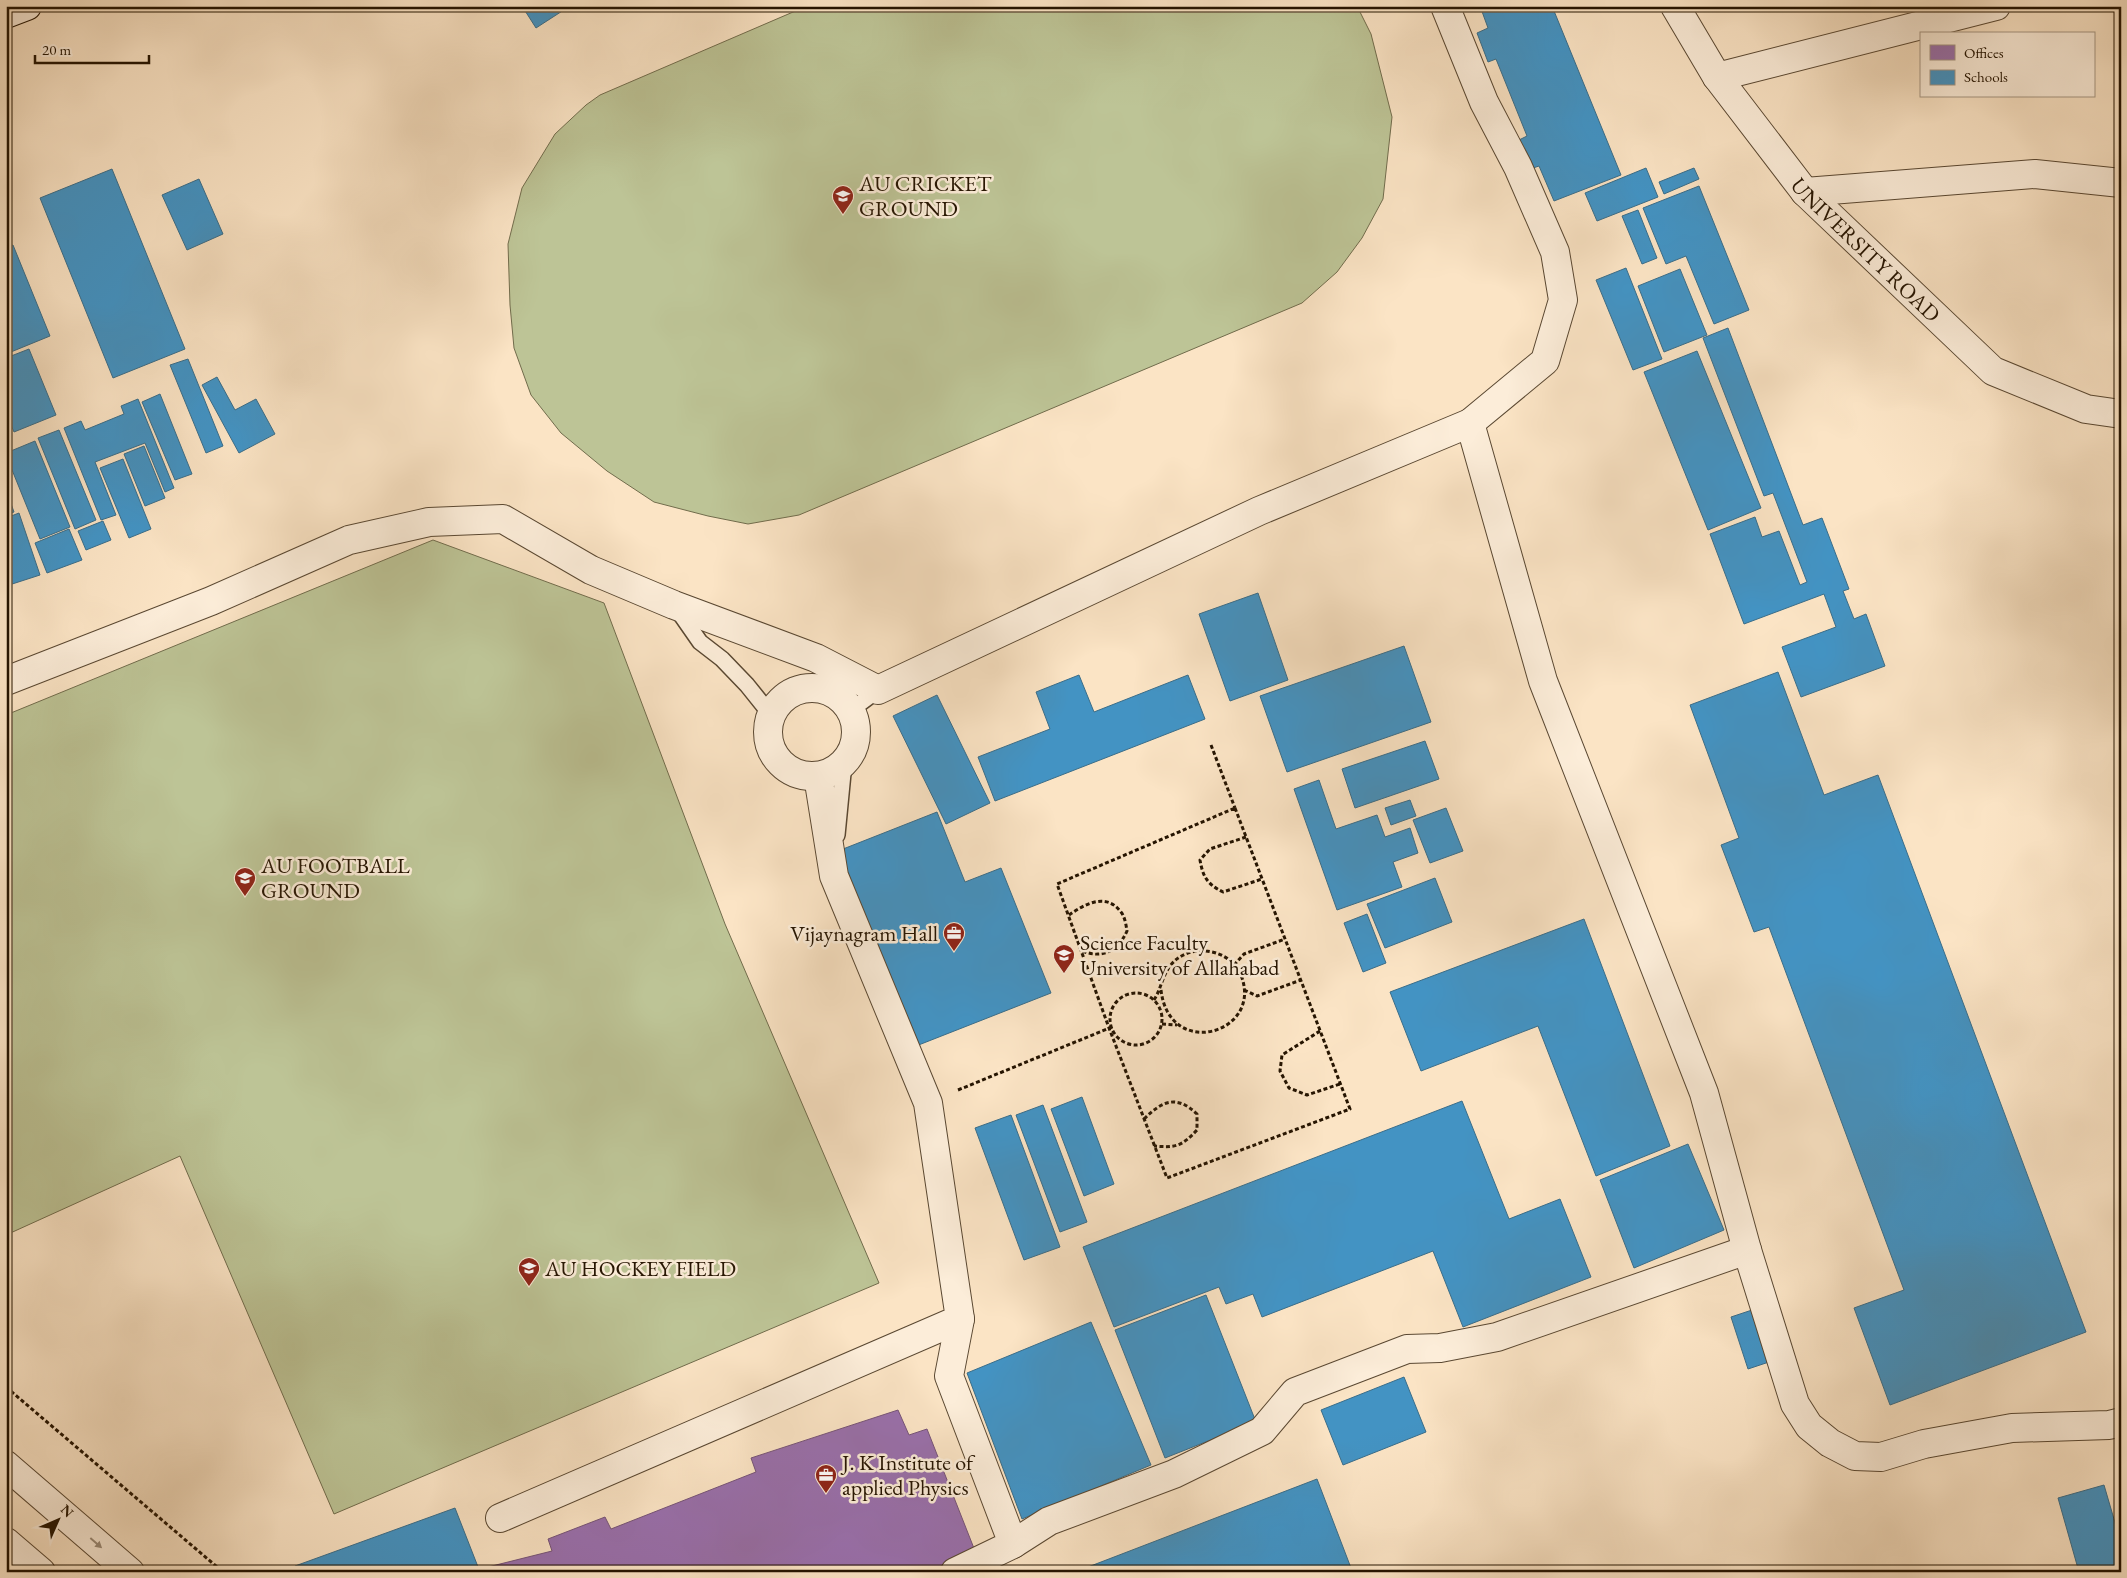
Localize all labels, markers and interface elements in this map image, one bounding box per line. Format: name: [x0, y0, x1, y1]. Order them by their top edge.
scale bar: [35, 32, 149, 64]
legend: [1920, 32, 2094, 98]
text: 20 m: [42, 40, 71, 59]
text: Offices: [1964, 43, 2004, 62]
text: Schools: [1964, 67, 2008, 86]
place label: AU CRICKET GROUND: [858, 169, 992, 223]
street label: UNIVERSITY ROAD: [1784, 171, 1947, 328]
school or university icon: AU CRICKET GROUND: [831, 184, 855, 215]
place label: AU FOOTBALL GROUND: [260, 851, 410, 905]
school or university icon: AU FOOTBALL GROUND: [233, 866, 257, 897]
place label: Vijaynagram Hall: [790, 919, 938, 948]
office icon: Vijaynagram Hall: [942, 921, 966, 952]
place label: Science Faculty University of Allahabad: [1080, 928, 1280, 982]
school or university icon: Science Faculty University of Allahabad: [1052, 943, 1076, 974]
place label: AU HOCKEY FIELD: [544, 1254, 736, 1283]
school or university icon: AU HOCKEY FIELD: [517, 1256, 541, 1287]
place label: J. K Institute of applied Physics: [840, 1448, 976, 1502]
office icon: J. K Institute of applied Physics: [814, 1463, 838, 1494]
north arrow: [32, 1496, 82, 1546]
text: N: [57, 1500, 78, 1522]
one-way arrow: [89, 1537, 102, 1548]

